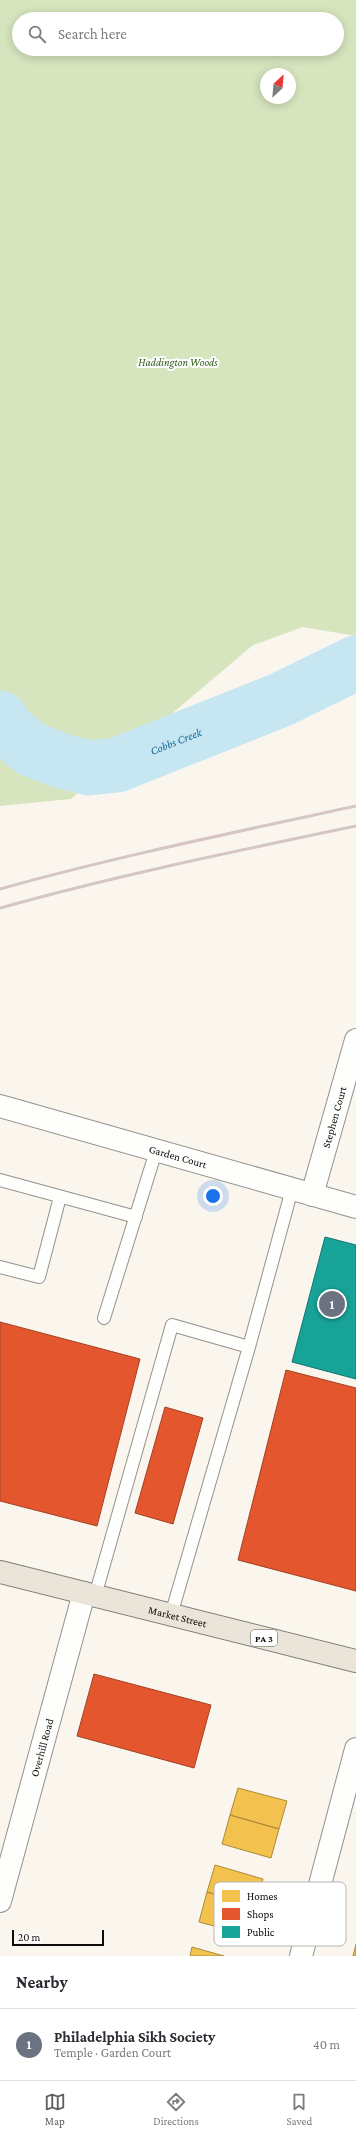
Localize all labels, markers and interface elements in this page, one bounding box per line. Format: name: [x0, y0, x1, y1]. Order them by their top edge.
search box: [12, 12, 344, 56]
icon: search: [26, 23, 48, 45]
text: Search here: [58, 26, 127, 42]
north arrow: [260, 68, 296, 104]
park label: Haddington Woods: [138, 356, 218, 369]
water label: Cobbs Creek: [148, 725, 204, 758]
street label: Stephen Court: [320, 1085, 349, 1149]
street label: Garden Court: [148, 1143, 209, 1171]
your location: [203, 1186, 223, 1206]
pin: 1: [319, 1289, 345, 1319]
street label: Market Street: [147, 1603, 208, 1630]
road number: PA 3: [251, 1630, 277, 1646]
street label: Overhill Road: [28, 1717, 56, 1778]
legend: [214, 1882, 346, 1946]
text: Homes: [247, 1890, 278, 1902]
text: Shops: [247, 1908, 274, 1921]
text: Public: [247, 1926, 275, 1938]
scale bar: [12, 1928, 104, 1947]
text: 20 m: [18, 1931, 40, 1943]
text: Nearby: [16, 1973, 68, 1992]
text: Philadelphia Sikh Society: [54, 2029, 215, 2045]
text: 1: [27, 2037, 31, 2052]
text: 40 m: [313, 2037, 340, 2052]
text: Temple · Garden Court: [54, 2045, 171, 2060]
tab: Map: [44, 2091, 66, 2127]
tab: Directions: [153, 2091, 199, 2127]
tab: Saved: [286, 2091, 312, 2127]

